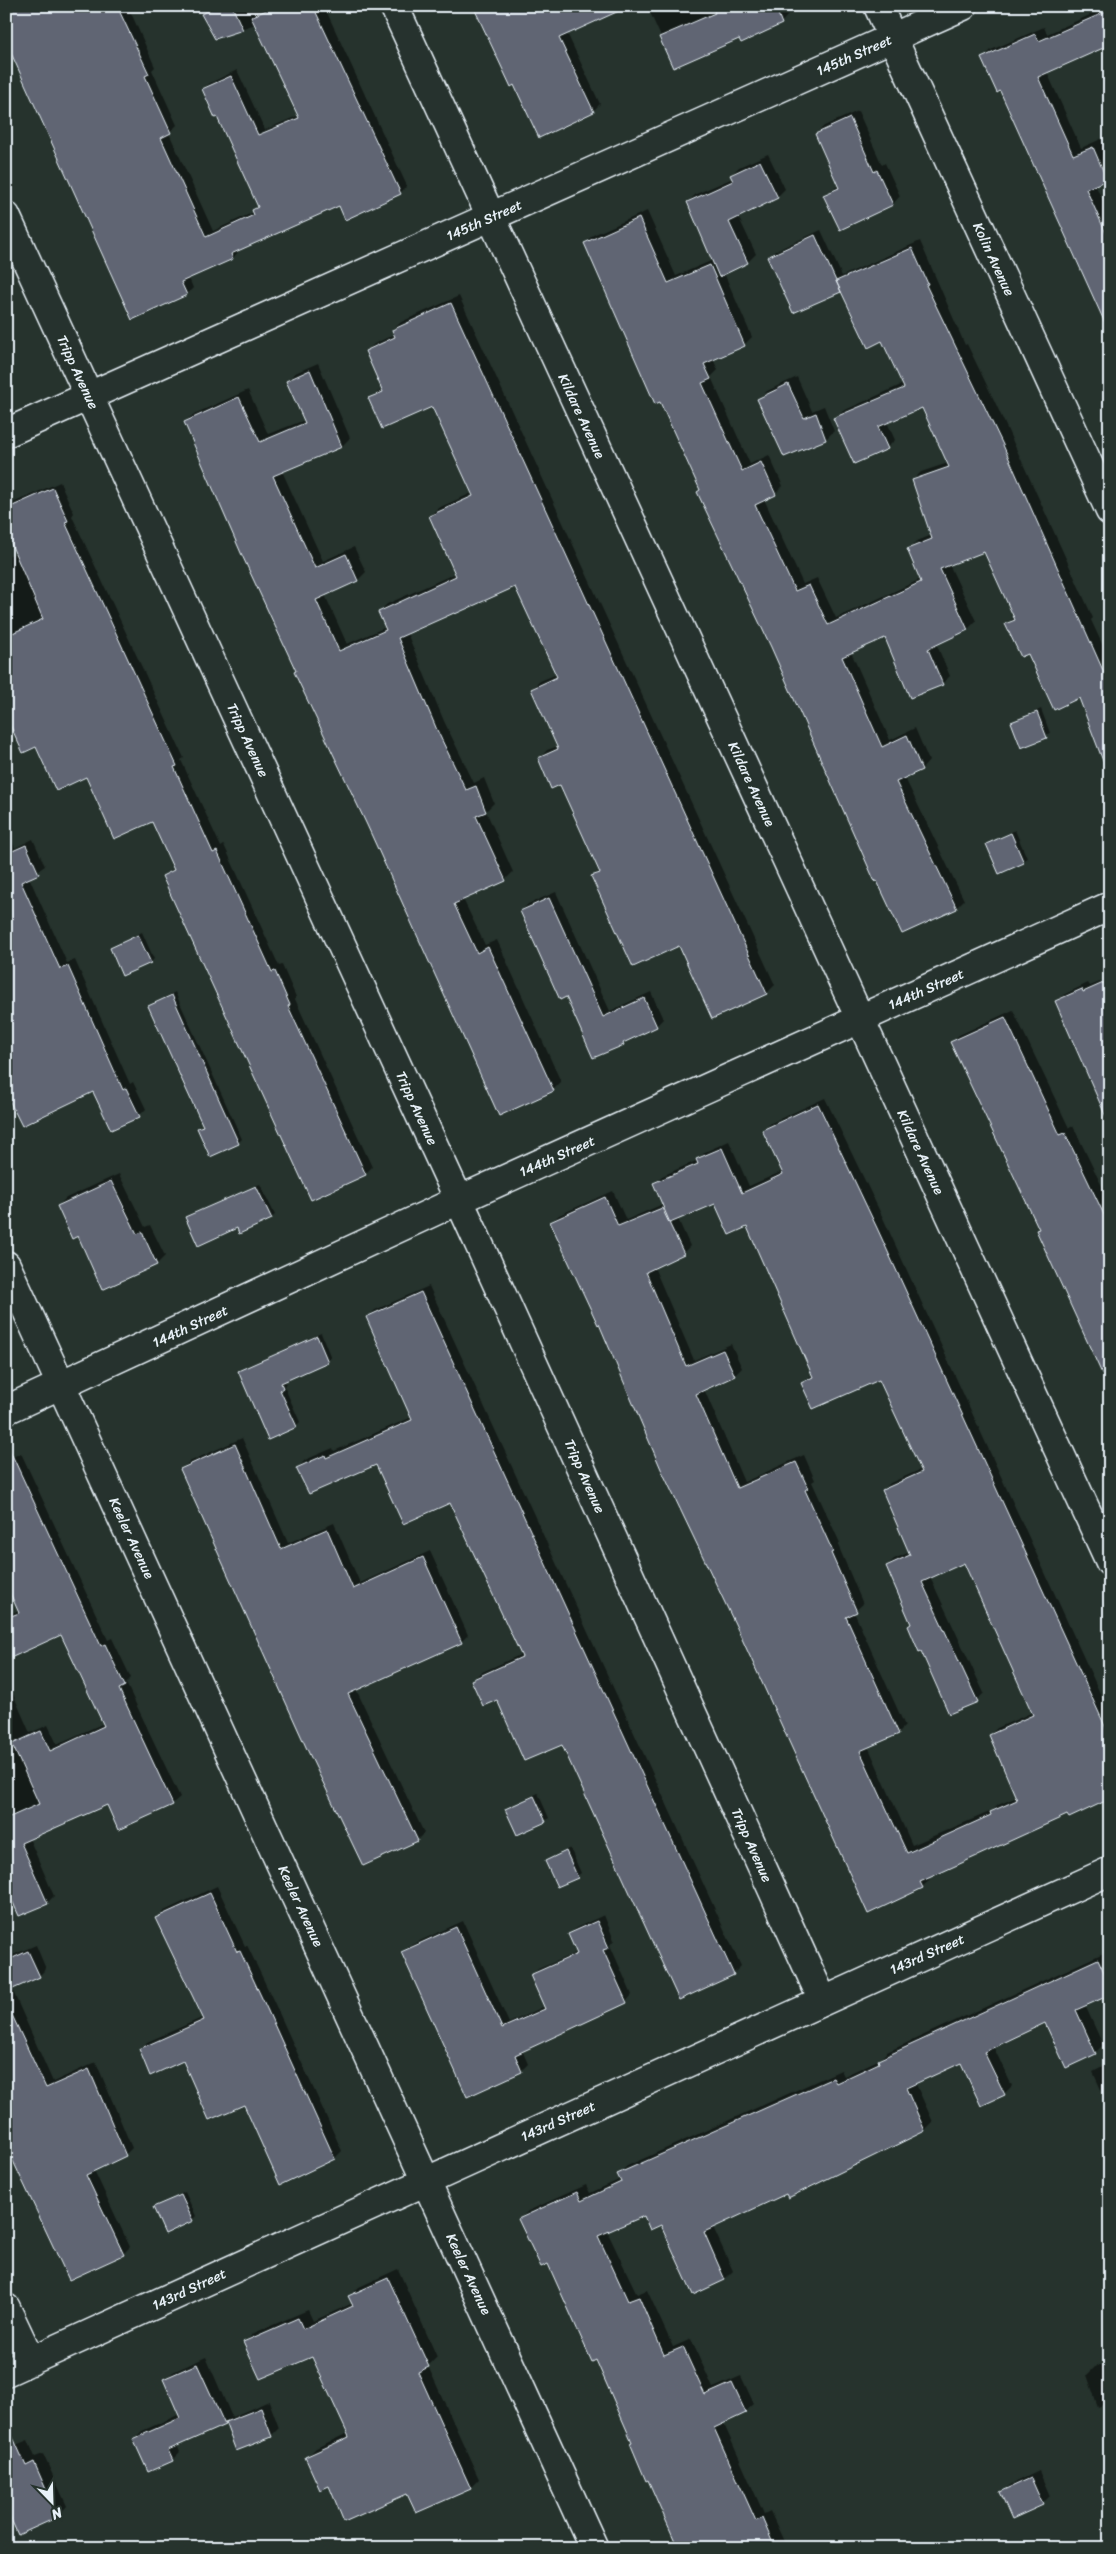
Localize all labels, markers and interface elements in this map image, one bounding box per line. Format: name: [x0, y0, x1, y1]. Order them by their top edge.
street label: 145th Street: [812, 28, 896, 83]
street label: 145th Street: [442, 193, 526, 248]
street label: Kolin Avenue: [965, 218, 1022, 300]
street label: Tripp Avenue: [49, 331, 106, 414]
street label: Kildare Avenue: [551, 369, 612, 463]
street label: Tripp Avenue: [219, 699, 276, 782]
street label: Kildare Avenue: [721, 737, 782, 831]
street label: 144th Street: [884, 962, 968, 1017]
street label: Tripp Avenue: [388, 1067, 445, 1150]
street label: Kildare Avenue: [890, 1105, 951, 1199]
street label: 144th Street: [515, 1129, 599, 1184]
street label: 144th Street: [148, 1298, 232, 1355]
street label: Tripp Avenue: [557, 1435, 612, 1518]
street label: Keeler Avenue: [102, 1493, 162, 1583]
street label: Tripp Avenue: [724, 1804, 779, 1887]
street label: Keeler Avenue: [271, 1861, 331, 1951]
street label: 143rd Street: [886, 1927, 969, 1982]
street label: 143rd Street: [517, 2094, 600, 2149]
street label: Keeler Avenue: [439, 2229, 499, 2319]
street label: 143rd Street: [148, 2261, 231, 2318]
north arrow: [28, 2476, 78, 2526]
text: N: [47, 2500, 67, 2527]

